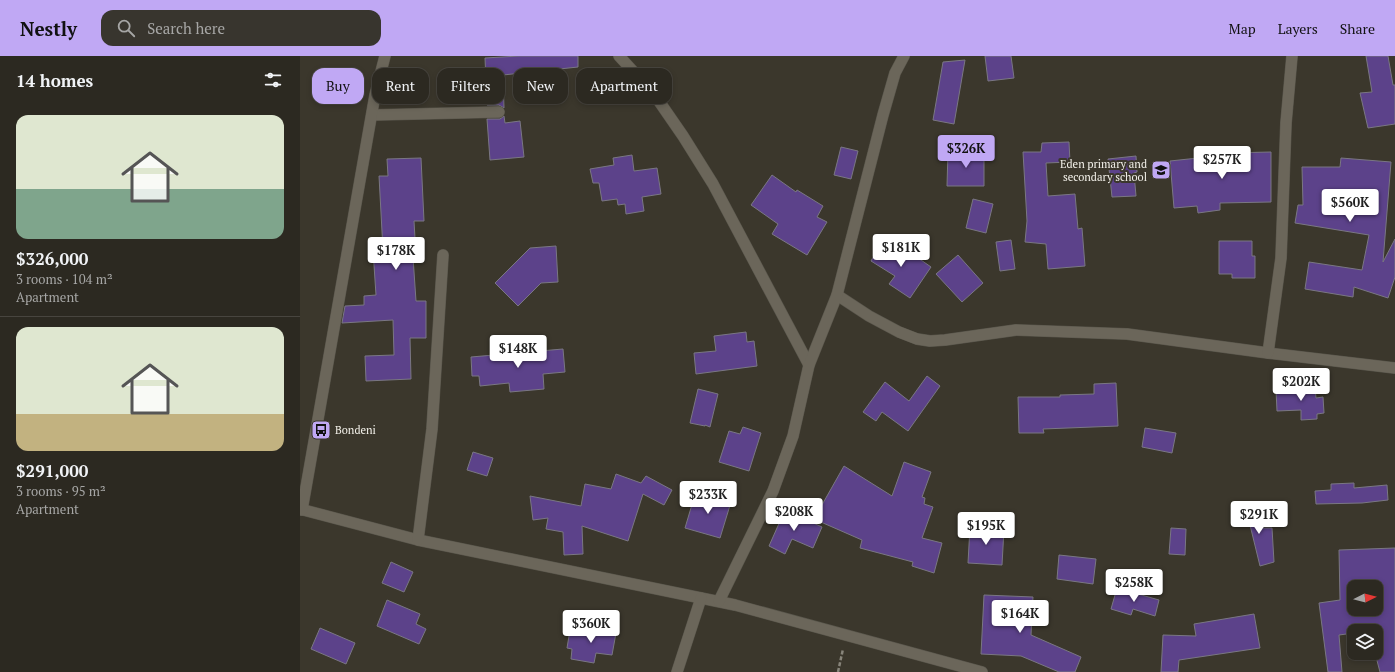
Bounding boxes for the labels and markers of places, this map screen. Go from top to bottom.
pin: $326K [938,135,994,169]
pin: $257K [1194,146,1250,180]
place label: Eden primary and secondary school [1060,157,1147,184]
school or university icon: Eden primary and secondary school [1150,159,1172,181]
pin: $560K [1322,189,1378,223]
pin: $181K [873,234,929,268]
pin: $178K [368,237,424,271]
pin: $148K [490,335,546,369]
pin: $202K [1273,368,1329,402]
bus stop icon: Bondeni [310,419,332,441]
place label: Bondeni [335,423,376,437]
pin: $233K [680,481,736,515]
pin: $208K [766,498,822,532]
pin: $291K [1231,501,1287,535]
pin: $195K [958,512,1014,546]
pin: $258K [1106,569,1162,603]
pin: $164K [992,600,1048,634]
pin: $360K [563,610,619,644]

